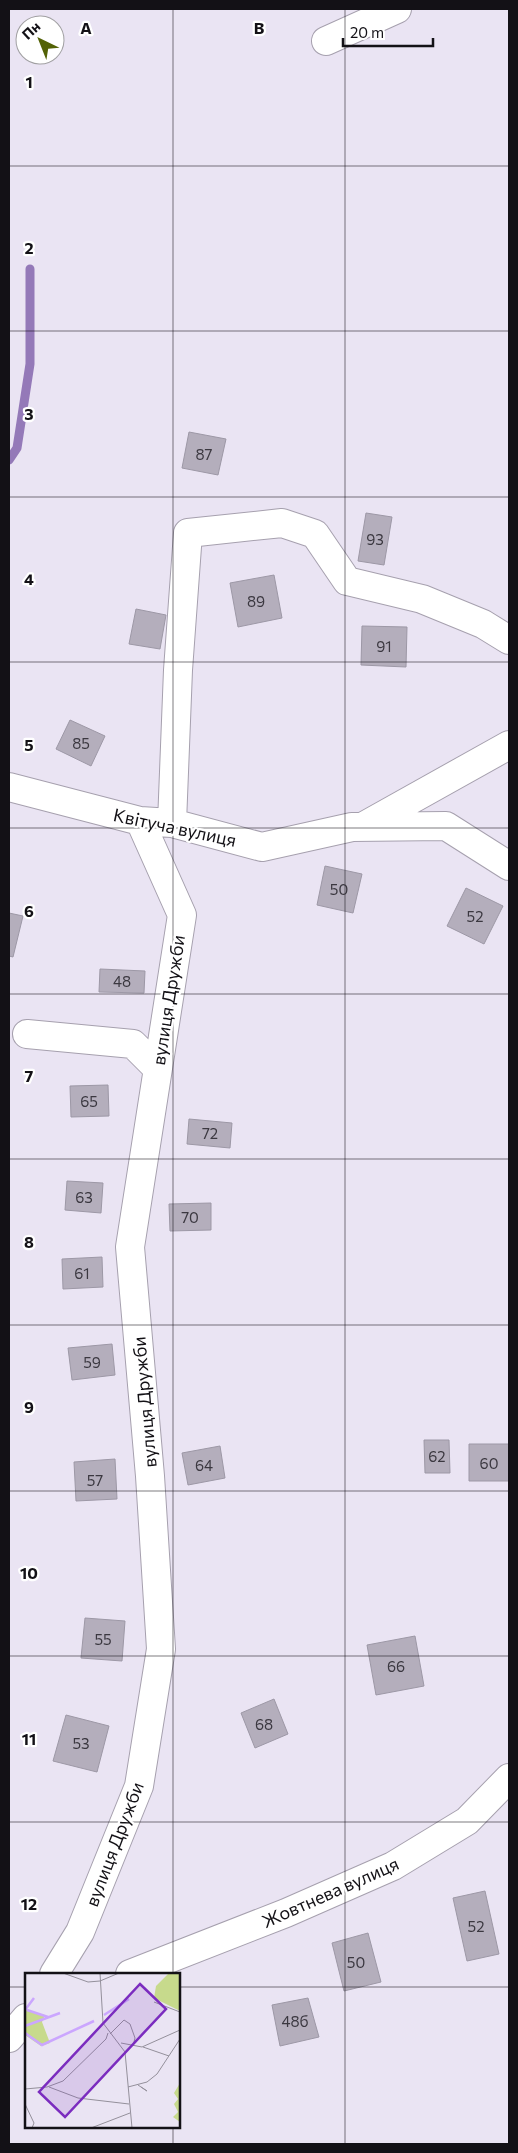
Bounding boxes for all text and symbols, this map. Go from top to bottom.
north arrow [15,15,65,65]
scale bar [343,15,433,47]
text: Пн [18,18,43,43]
text: A [80,18,92,37]
text: B [254,18,265,37]
text: 20 m [350,23,384,41]
text: 1 [25,72,33,91]
text: 2 [24,238,34,257]
text: 3 [24,404,34,423]
house number: 87 [196,445,213,463]
house number: 93 [366,530,384,548]
text: 4 [24,569,34,588]
house number: 89 [247,592,265,610]
house number: 91 [376,637,392,655]
house number: 85 [72,734,90,752]
text: 5 [24,735,34,754]
street label: Квітуча вулиця [111,803,239,851]
house number: 50 [330,880,348,898]
text: 6 [24,901,34,920]
house number: 52 [467,907,483,925]
street label: вулиця Дружби [147,933,189,1067]
house number: 48 [113,972,131,990]
text: 7 [25,1066,34,1085]
house number: 65 [80,1092,98,1110]
house number: 72 [202,1124,218,1142]
house number: 63 [75,1188,93,1206]
house number: 70 [181,1208,199,1226]
text: 8 [24,1232,34,1251]
house number: 61 [74,1264,90,1282]
street label: вулиця Дружби [127,1336,161,1468]
house number: 59 [83,1353,101,1371]
text: 9 [24,1397,34,1416]
house number: 62 [428,1447,446,1465]
house number: 60 [480,1454,498,1472]
house number: 64 [195,1456,213,1474]
house number: 57 [87,1471,103,1489]
text: 10 [20,1563,38,1582]
house number: 55 [94,1630,112,1648]
house number: 66 [387,1657,405,1675]
house number: 68 [255,1715,273,1733]
text: 11 [22,1729,36,1748]
house number: 53 [72,1734,90,1752]
street label: вулиця Дружби [80,1779,148,1909]
street label: Жовтнева вулиця [258,1852,402,1932]
text: 12 [21,1894,37,1913]
house number: 52 [468,1917,484,1935]
house number: 50 [347,1953,365,1971]
inset map [25,1973,180,2128]
house number: 48б [281,2012,309,2030]

